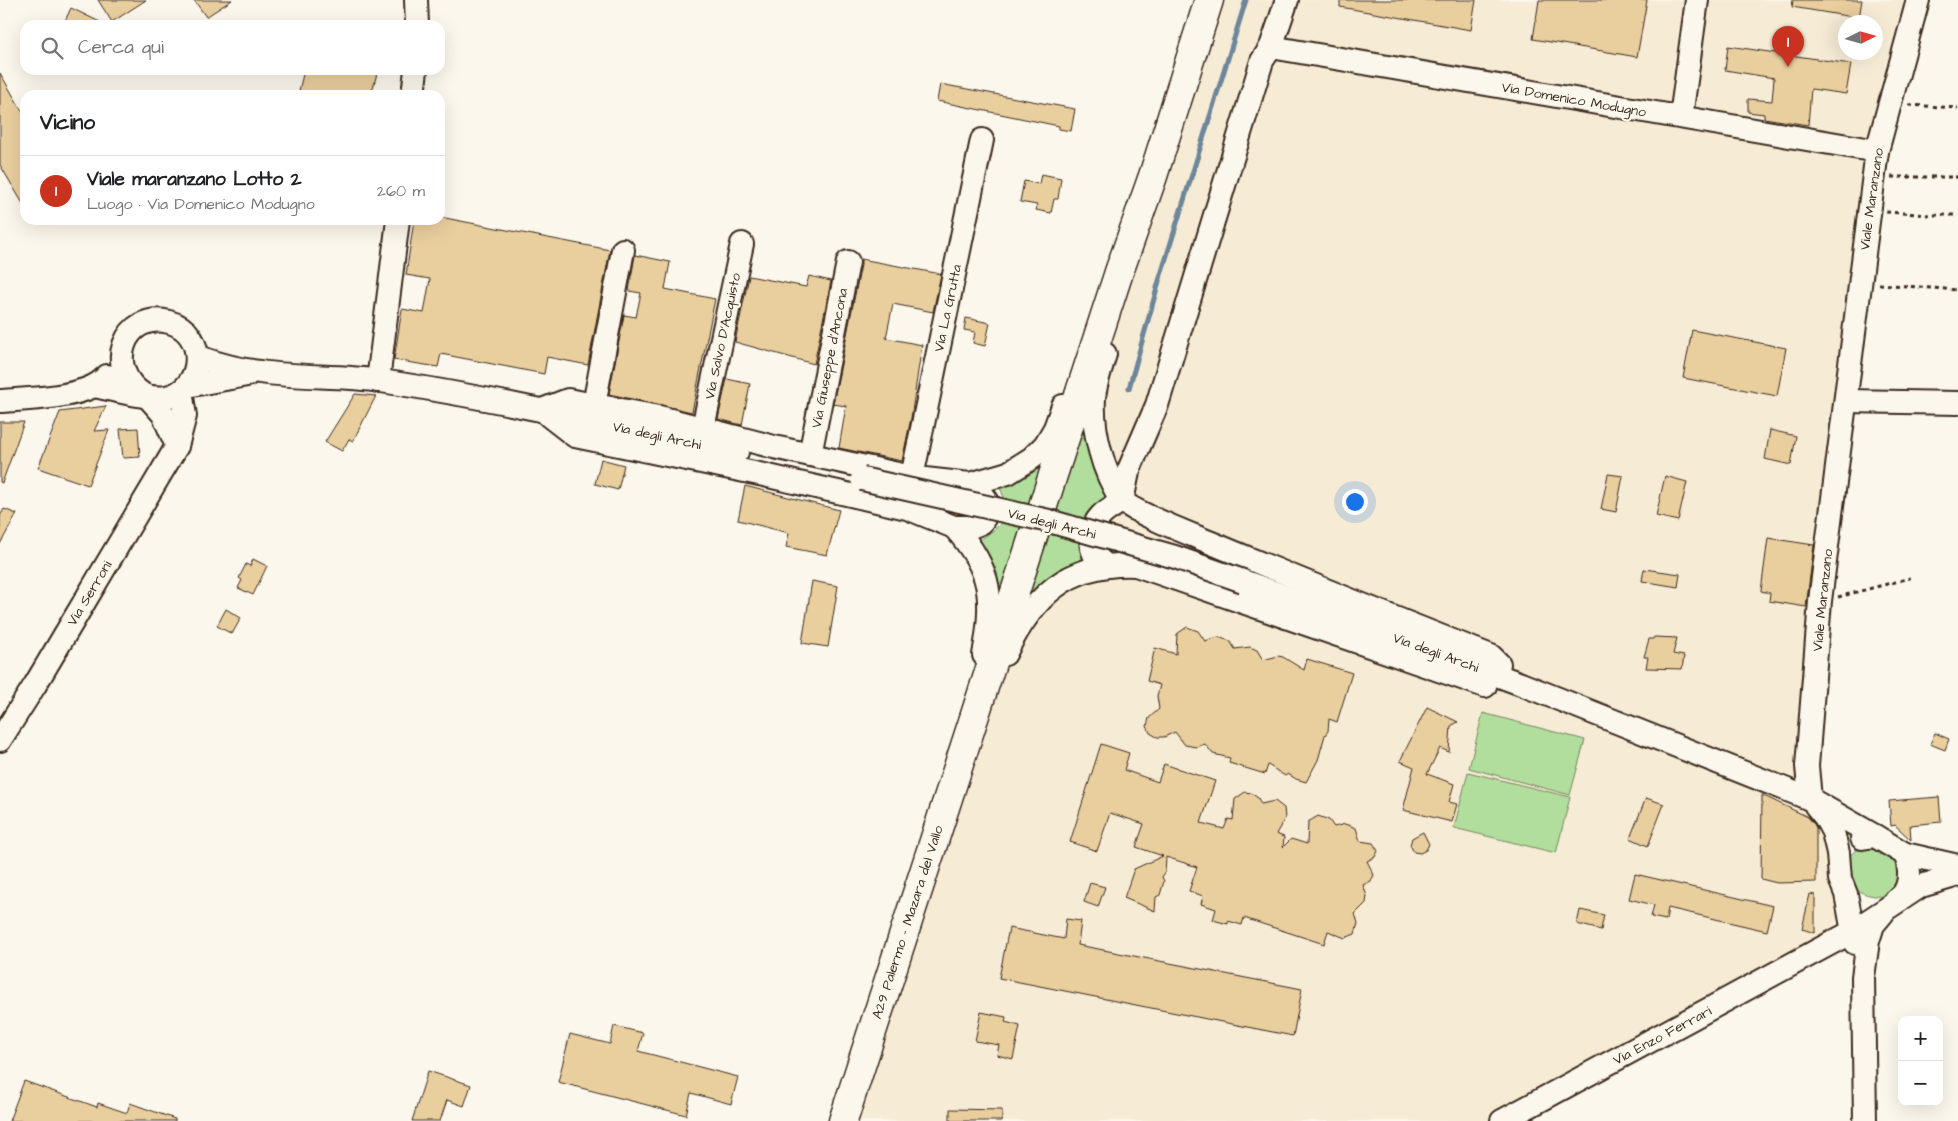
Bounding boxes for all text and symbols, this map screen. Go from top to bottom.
north arrow [1838,15,1883,60]
search box [20,20,445,75]
pin: 1 [1772,26,1804,67]
icon: search [38,34,66,62]
text: Cerca qui [78,34,164,61]
street label: Via Domenico Modugno [1500,77,1648,123]
text: Vicino [40,108,95,137]
street label: Viale Maranzano [1855,147,1889,251]
text: Viale maranzano Lotto 2 [87,166,302,193]
text: 1 [55,180,57,202]
text: 260 m [377,180,425,202]
text: Luogo · Via Domenico Modugno [87,193,315,215]
street label: Via La Grutta [929,263,967,354]
street label: Via Salvo D'Acquisto [700,271,746,401]
street label: Via Giuseppe d'Ancona [807,286,853,430]
street label: Via degli Archi [611,417,703,455]
your location [1342,489,1368,515]
street label: Via degli Archi [1006,503,1098,545]
street label: Viale Maranzano [1808,548,1838,652]
street label: Via Serroni [63,557,117,630]
street label: Via degli Archi [1390,628,1481,678]
street label: A29 Palermo - Mazara del Vallo [867,823,949,1022]
street label: Via Enzo Ferrari [1610,1001,1715,1070]
map controls [1898,1016,1943,1106]
button: + [1898,1016,1943,1061]
button: − [1898,1061,1943,1106]

